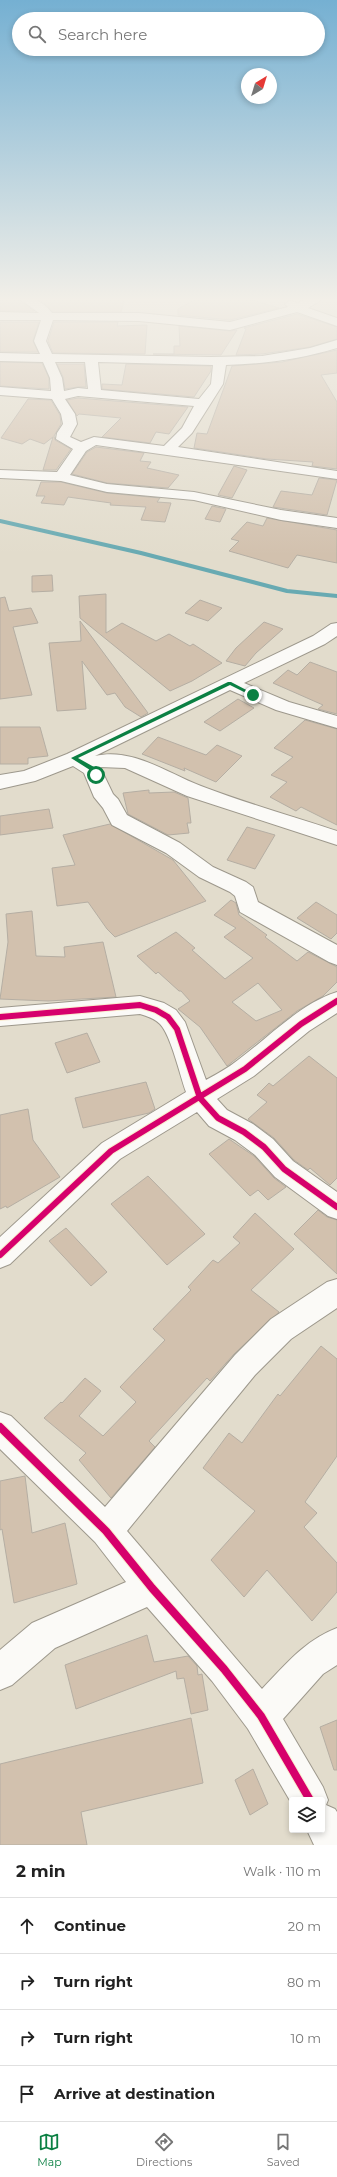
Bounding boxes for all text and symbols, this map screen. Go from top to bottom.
search box [12,12,325,56]
icon: search [26,23,48,45]
text: Search here [58,25,147,44]
north arrow [241,68,277,104]
route end [244,686,262,704]
route start [87,766,105,784]
map controls [289,1797,325,1833]
button: layers [289,1797,325,1833]
text: 2 min [16,1861,66,1881]
text: Walk · 110 m [243,1863,321,1879]
icon: ahead [16,1915,38,1937]
text: Continue [54,1916,126,1935]
text: 20 m [288,1918,321,1934]
icon: right [16,1971,38,1993]
text: Turn right [54,1972,133,1991]
text: 80 m [287,1974,321,1990]
icon: right [16,2027,38,2049]
text: Turn right [54,2028,133,2047]
text: 10 m [291,2030,321,2046]
icon: arrive [16,2083,38,2105]
text: Arrive at destination [54,2084,215,2103]
tab: Map [37,2131,62,2169]
tab: Directions [136,2131,192,2169]
tab: Saved [267,2131,300,2169]

